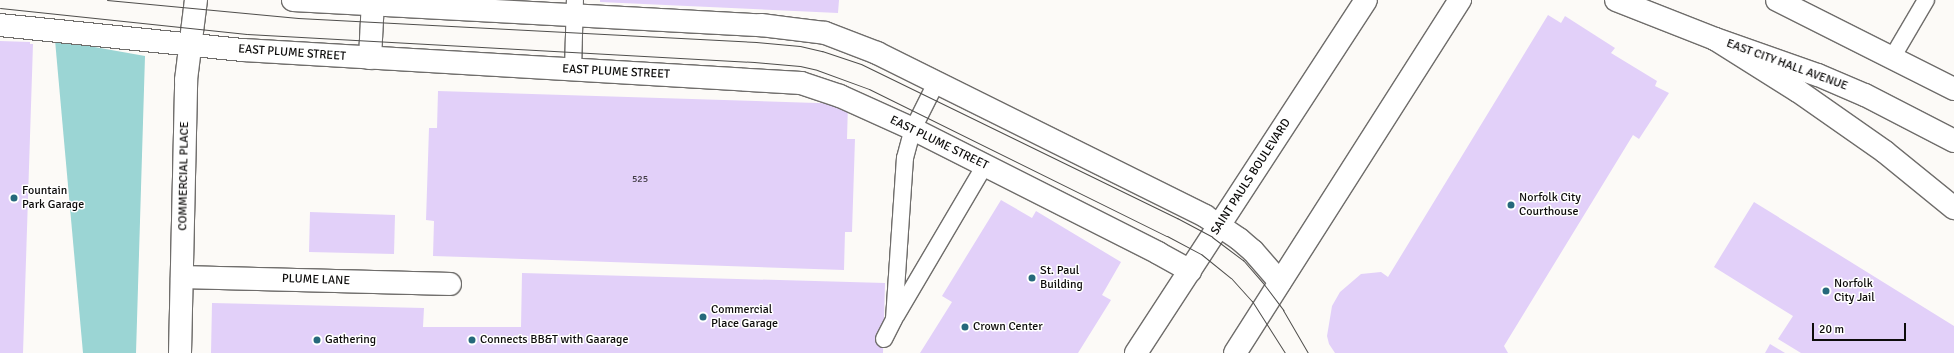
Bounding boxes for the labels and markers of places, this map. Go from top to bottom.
place label: Fountain Park Garage [22,184,84,212]
place label: Norfolk City Courthouse [1519,191,1581,219]
marker: Fountain Park Garage [9,193,19,203]
marker: Norfolk City Courthouse [1506,200,1516,210]
place label: St. Paul Building [1040,264,1083,292]
marker: St. Paul Building [1027,273,1037,283]
place label: Norfolk City Jail [1834,277,1875,305]
marker: Norfolk City Jail [1821,286,1831,296]
place label: Commercial Place Garage [711,303,778,331]
marker: Commercial Place Garage [698,312,708,322]
place label: Crown Center [973,320,1043,334]
marker: Crown Center [960,322,970,332]
place label: Gathering [325,333,376,347]
place label: Connects BB&T with Gaarage [480,333,628,347]
marker: Gathering [312,335,322,345]
marker: Connects BB&T with Gaarage [467,335,477,345]

